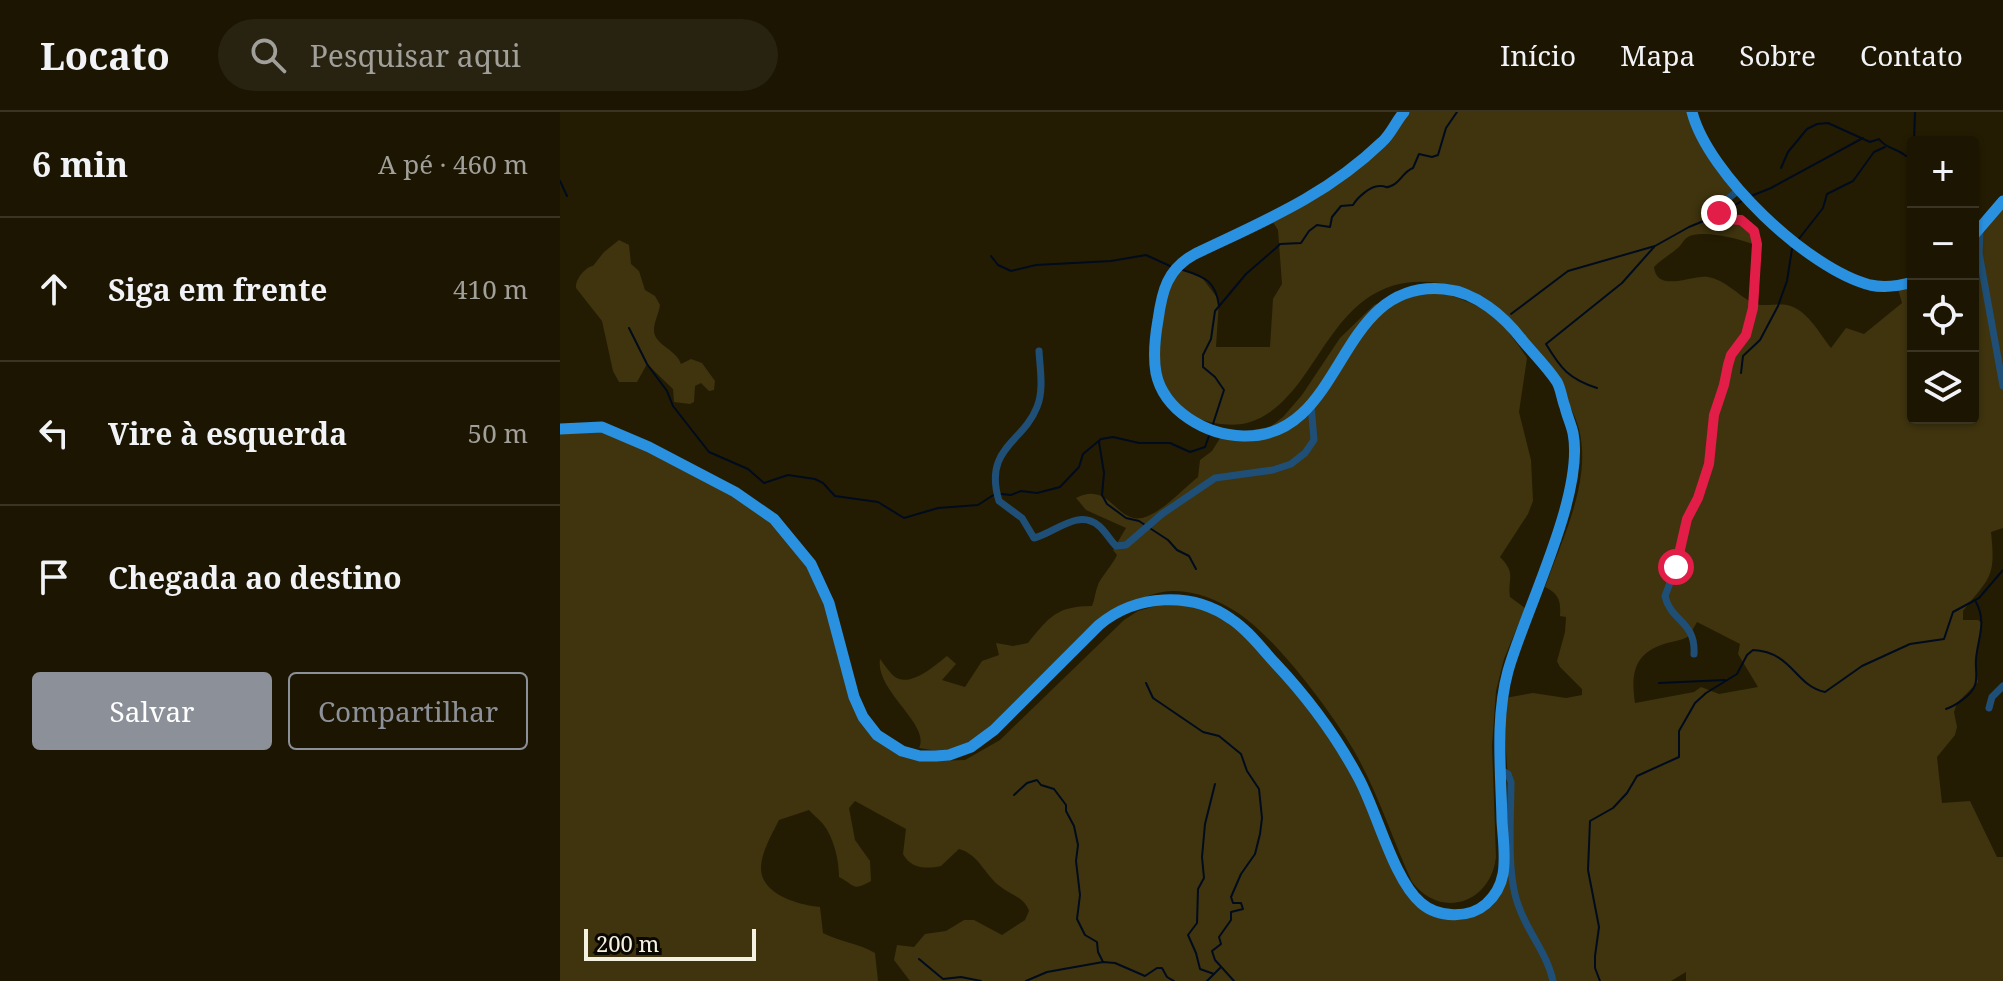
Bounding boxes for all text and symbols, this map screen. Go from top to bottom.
search box [218,19,778,91]
text: Locato [40,29,170,81]
icon: search [246,33,290,77]
text: Pesquisar aqui [310,35,521,76]
text: Início [1500,36,1576,74]
text: Mapa [1620,36,1695,74]
text: Sobre [1739,36,1816,74]
text: Contato [1860,36,1963,74]
map controls [1907,136,1979,424]
button: + [1907,136,1979,208]
text: 6 min [32,141,128,187]
text: A pé · 460 m [378,146,528,182]
route end [1701,195,1737,231]
button: − [1907,208,1979,280]
icon: ahead [32,267,76,311]
text: Siga em frente [108,269,327,310]
text: 410 m [453,271,528,307]
button: locate [1907,280,1979,352]
button: layers [1907,352,1979,424]
icon: left [32,411,76,455]
text: Vire à esquerda [108,413,347,454]
text: 50 m [468,415,528,451]
route start [1658,549,1694,585]
icon: arrive [32,555,76,599]
text: Chegada ao destino [108,557,402,598]
button: Salvar [32,672,272,750]
button: Compartilhar [288,672,528,750]
scale bar [584,925,756,961]
text: 200 m [596,928,659,958]

